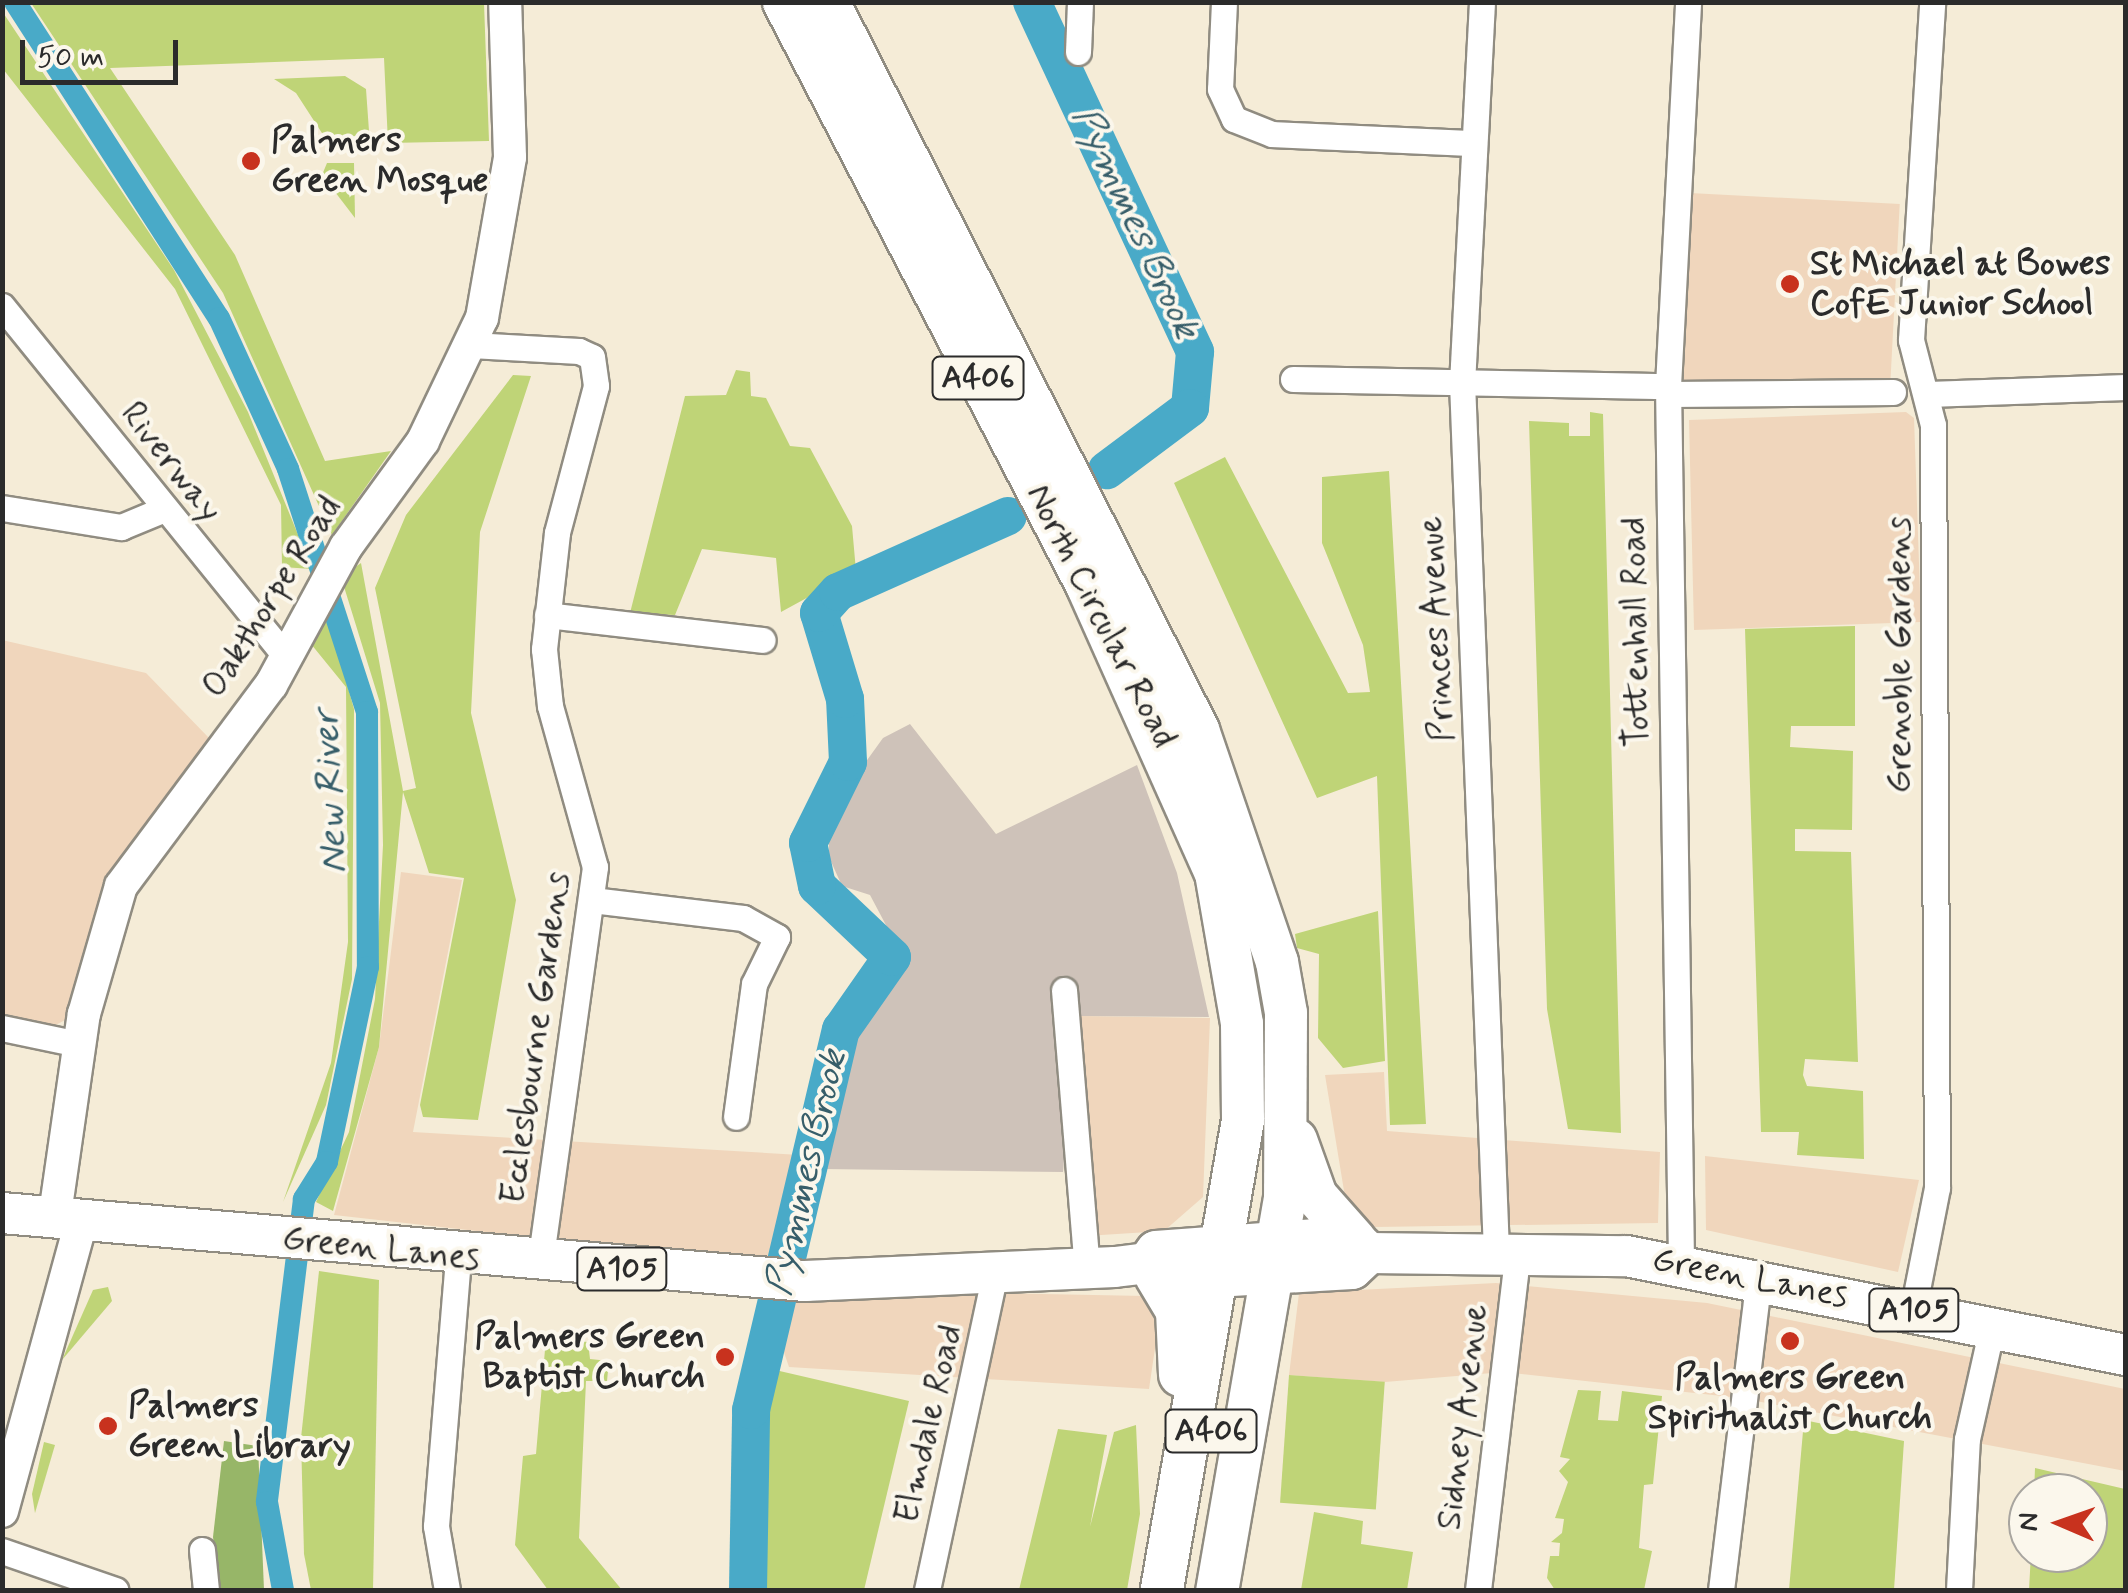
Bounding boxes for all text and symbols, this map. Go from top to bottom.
scale bar [25,20,182,82]
text: 50 m [37,38,104,77]
water label: Pymmes Brook [1062,100,1208,346]
place label: Palmers Green Mosque [271,120,486,202]
marker: Palmers Green Mosque [240,150,262,172]
place label: St Michael at Bowes CofE Junior School [1810,243,2113,325]
marker: St Michael at Bowes CofE Junior School [1779,273,1801,295]
road number: A406 [930,351,1026,405]
street label: Riverway [111,394,231,530]
street label: North Circular Road [1017,478,1185,754]
street label: Oakthorpe Road [194,489,350,705]
street label: Princes Avenue [1410,511,1464,747]
street label: Tottenhall Road [1613,516,1659,748]
street label: Grenoble Gardens [1879,523,1921,787]
water label: New River [304,710,358,874]
street label: Ecclesbourne Gardens [493,875,579,1201]
water label: Pymmes Brook [757,1046,857,1300]
street label: Green Lanes [282,1218,480,1280]
street label: Green Lanes [1651,1239,1849,1317]
road number: A105 [574,1242,670,1296]
road number: A105 [1866,1283,1962,1337]
street label: Sidney Avenue [1429,1303,1497,1531]
place label: Palmers Green Baptist Church [469,1316,705,1398]
street label: Elmdale Road [886,1321,972,1527]
marker: Palmers Green Spiritualist Church [1779,1330,1801,1352]
marker: Palmers Green Baptist Church [714,1346,736,1368]
place label: Palmers Green Spiritualist Church [1648,1357,1932,1439]
place label: Palmers Green Library [128,1385,348,1467]
road number: A406 [1164,1404,1258,1458]
marker: Palmers Green Library [97,1415,119,1437]
north arrow [2008,1473,2108,1573]
text: N [2011,1512,2048,1532]

